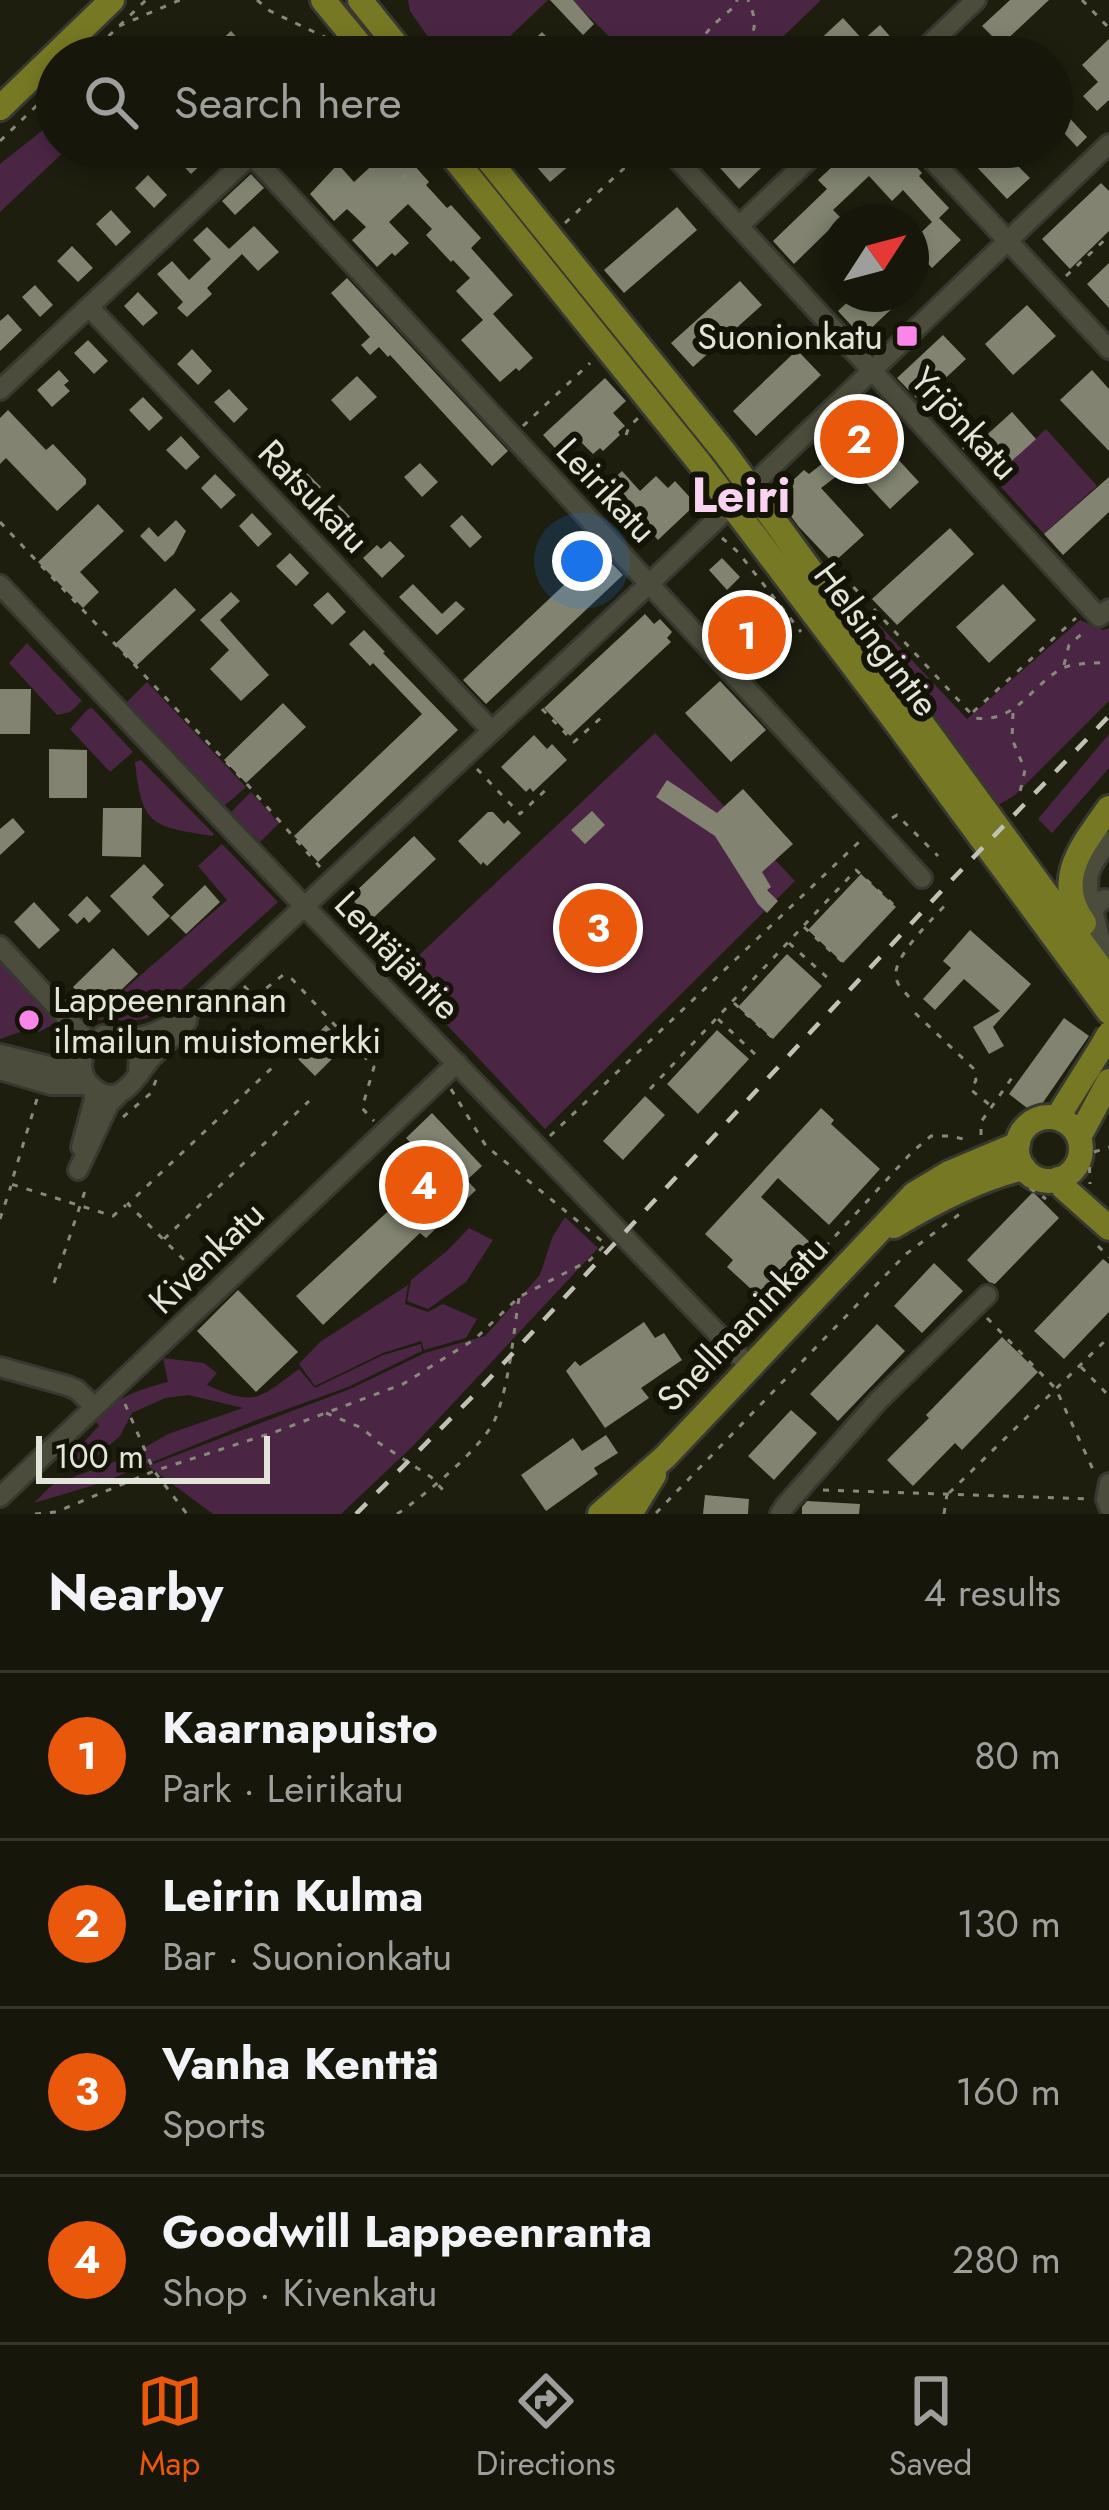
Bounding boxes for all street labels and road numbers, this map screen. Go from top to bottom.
street label: Yrjönkatu [899,355,1031,491]
street label: Leirikatu [545,426,669,554]
street label: Ratsukatu [247,428,381,564]
street label: Helsingintie [802,551,952,727]
street label: Lentäjäntie [323,879,473,1031]
street label: Kivenkatu [136,1189,276,1325]
street label: Snellmaninkatu [644,1223,840,1423]

